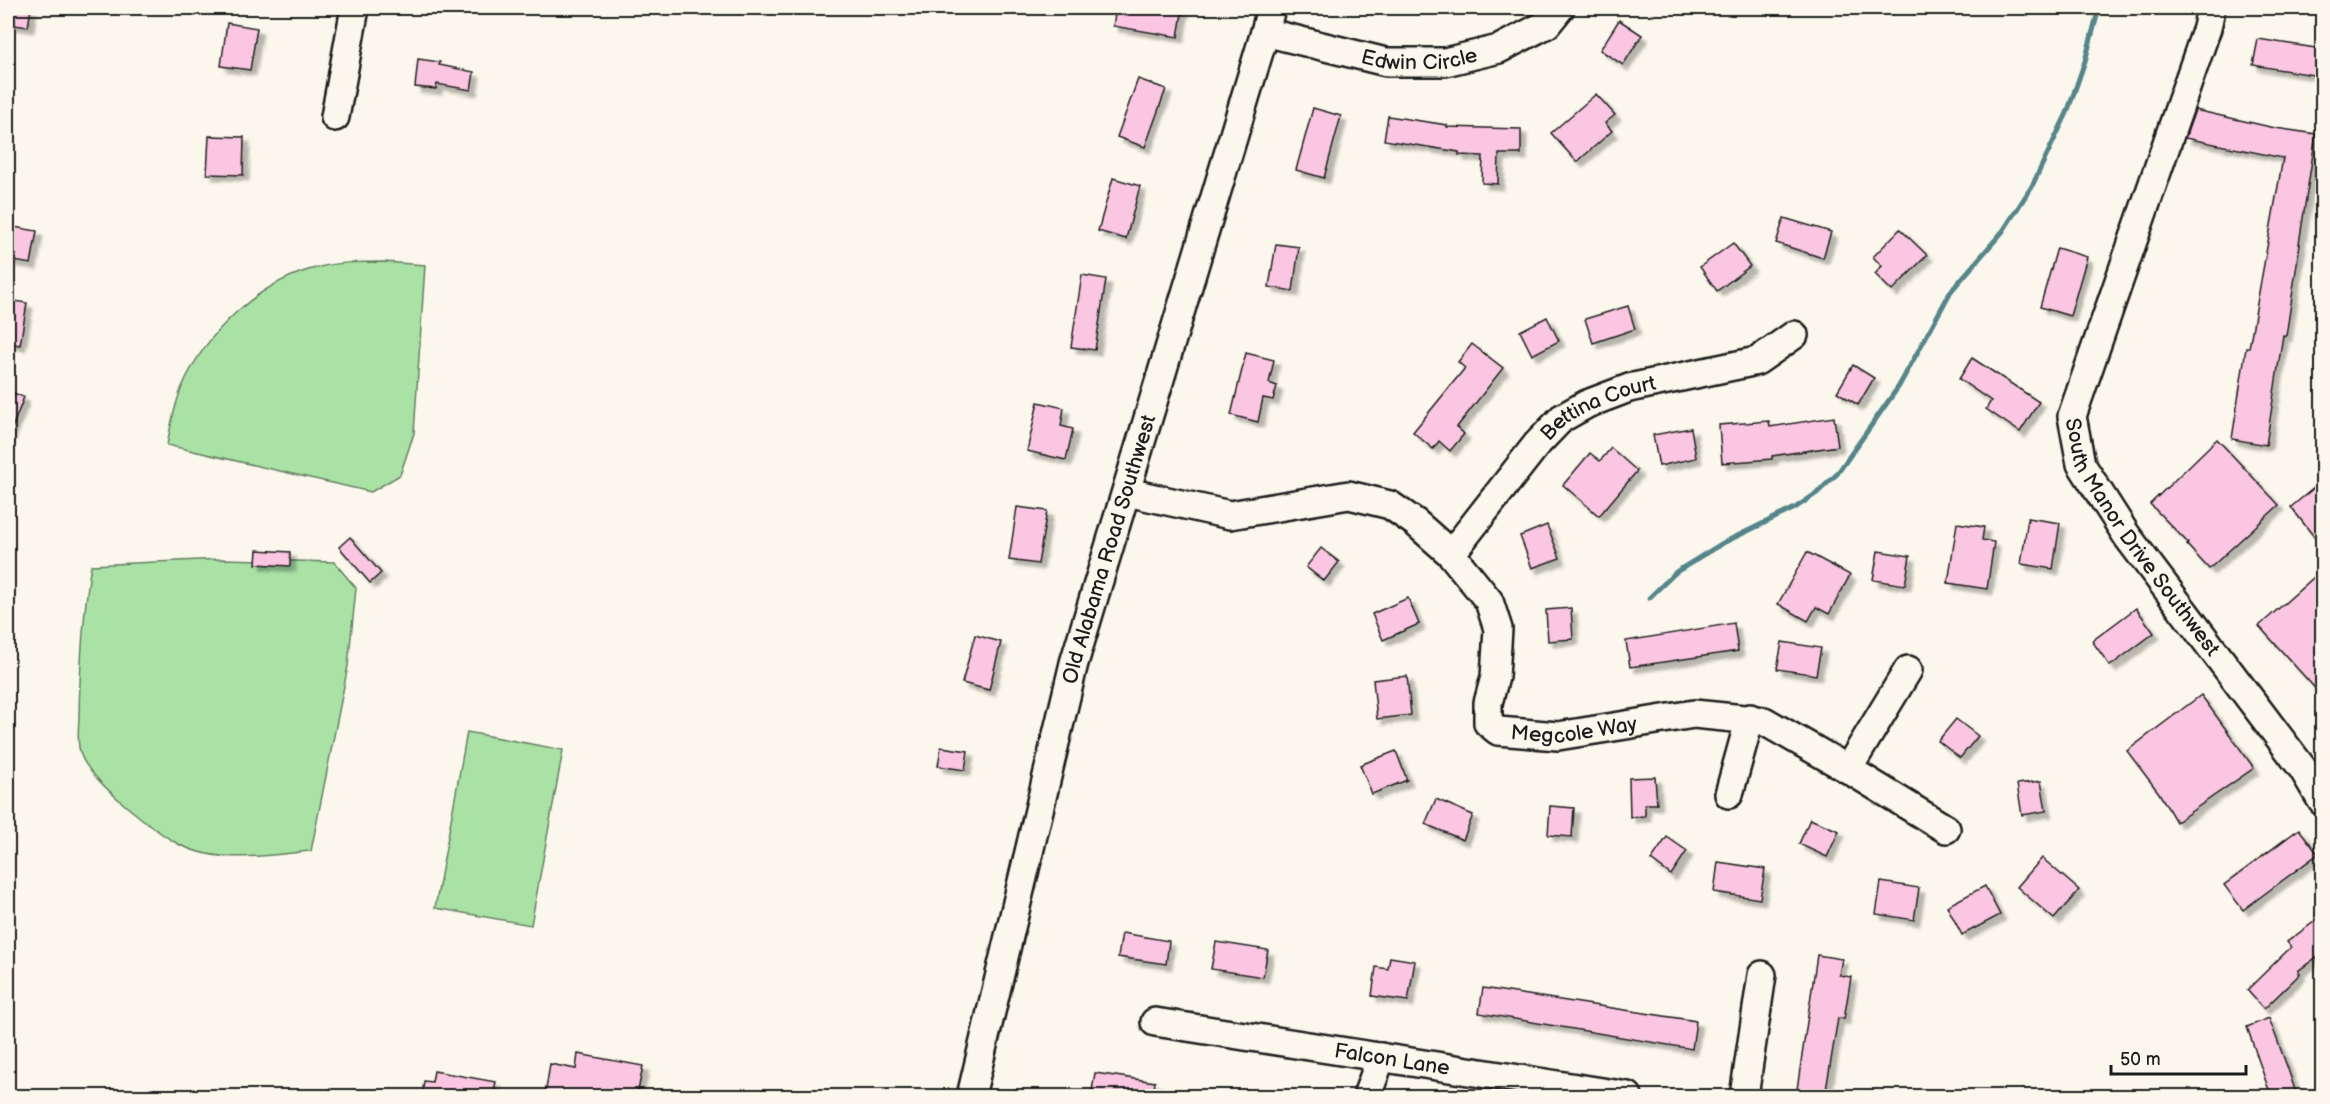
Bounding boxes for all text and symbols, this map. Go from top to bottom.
street label: Edwin Circle [1359,43,1480,75]
street label: Bettina Court [1535,371,1659,446]
street label: Old Alabama Road Southwest [1057,411,1162,686]
street label: South Manor Drive Southwest [2060,416,2225,662]
street label: Megcole Way [1510,711,1639,750]
street label: Falcon Lane [1332,1038,1452,1081]
scale bar [2111,1038,2246,1076]
text: 50 m [2120,1049,2161,1070]

